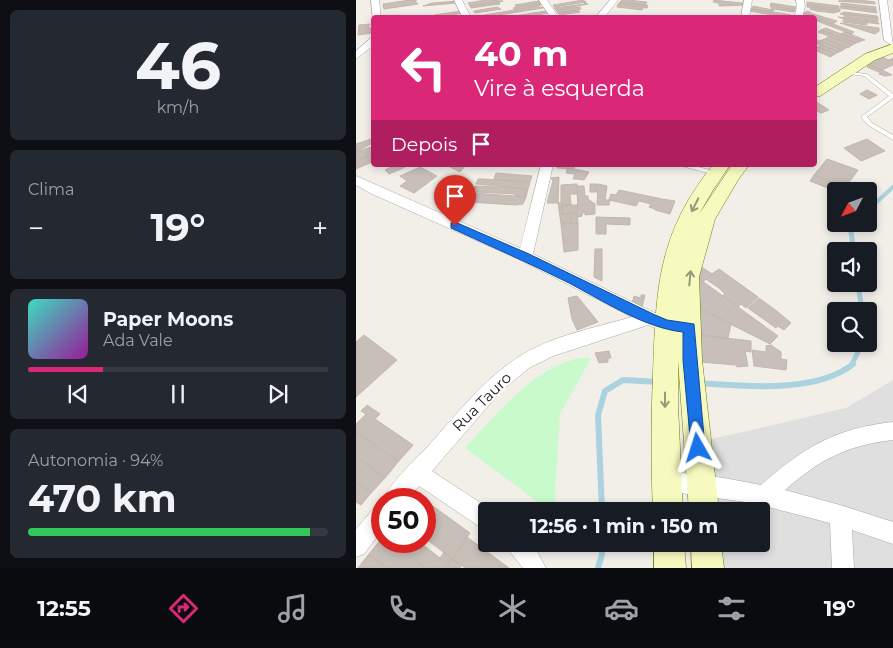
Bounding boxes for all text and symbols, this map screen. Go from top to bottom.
text: 46 [135,26,221,105]
text: 40 m [474,32,569,75]
icon: left [391,35,456,100]
text: Vire à esquerda [474,75,645,102]
text: km/h [157,98,199,117]
icon: arrive [467,130,495,158]
text: Depois [391,133,457,156]
pin [434,175,476,226]
text: Clima [28,180,74,199]
icon: arrive [441,182,469,210]
north arrow [827,182,877,232]
map controls [827,182,877,352]
one-way arrow [690,197,699,212]
text: 19° [151,204,206,251]
text: − [28,211,44,245]
text: + [312,211,328,245]
button: sound [827,242,877,292]
one-way arrow [685,271,695,287]
button: search [827,302,877,352]
text: Paper Moons [103,308,233,331]
text: Ada Vale [103,331,173,350]
street label: Rua Tauro [448,368,515,435]
icon: previous [64,380,92,408]
icon: pause [164,380,192,408]
icon: next [264,380,292,408]
one-way arrow [660,392,670,408]
position arrow [671,421,723,473]
text: Autonomia · 94% [28,451,163,470]
text: 470 km [28,475,177,522]
speed limit sign: 50 [371,488,436,553]
text: 12:56 · 1 min · 150 m [530,515,718,538]
icon: directions [166,591,201,626]
icon: music [275,591,310,626]
icon: phone [385,591,420,626]
icon: climate [495,591,530,626]
icon: car [604,591,639,626]
icon: filters [714,591,749,626]
text: 12:55 [37,595,91,622]
text: 19° [824,595,856,622]

